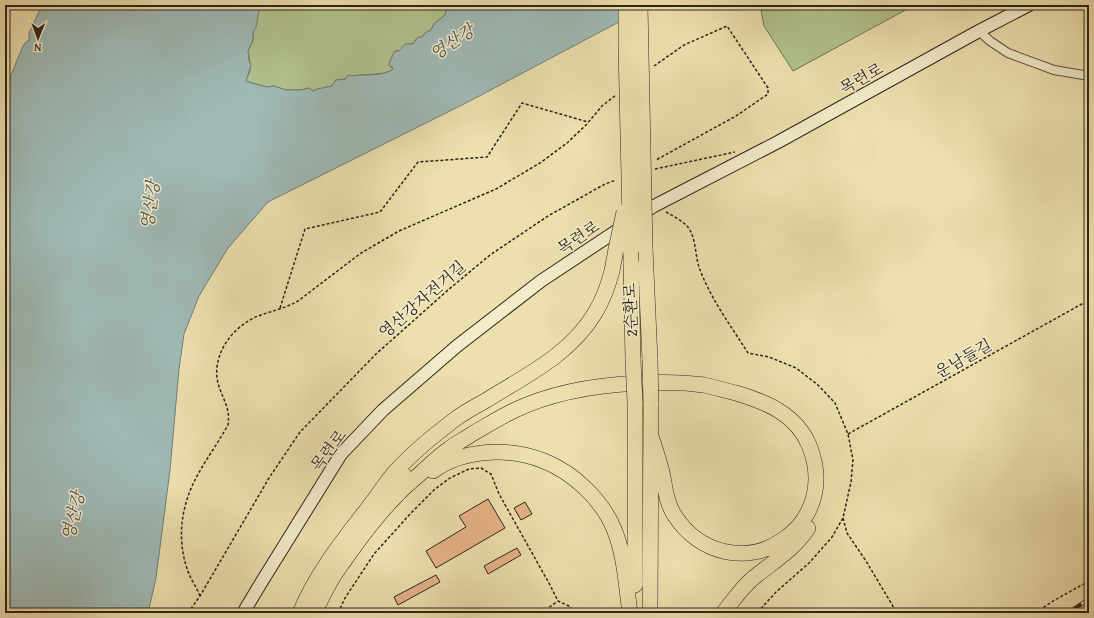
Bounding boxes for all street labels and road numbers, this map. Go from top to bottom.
street label: 목련로 [835,56,888,100]
street label: 목련로 [552,214,604,260]
street label: 영산강자전거길 [373,254,471,344]
street label: 2순환로 [617,282,643,337]
street label: 운남들길 [930,333,996,383]
street label: 목련로 [304,424,352,476]

